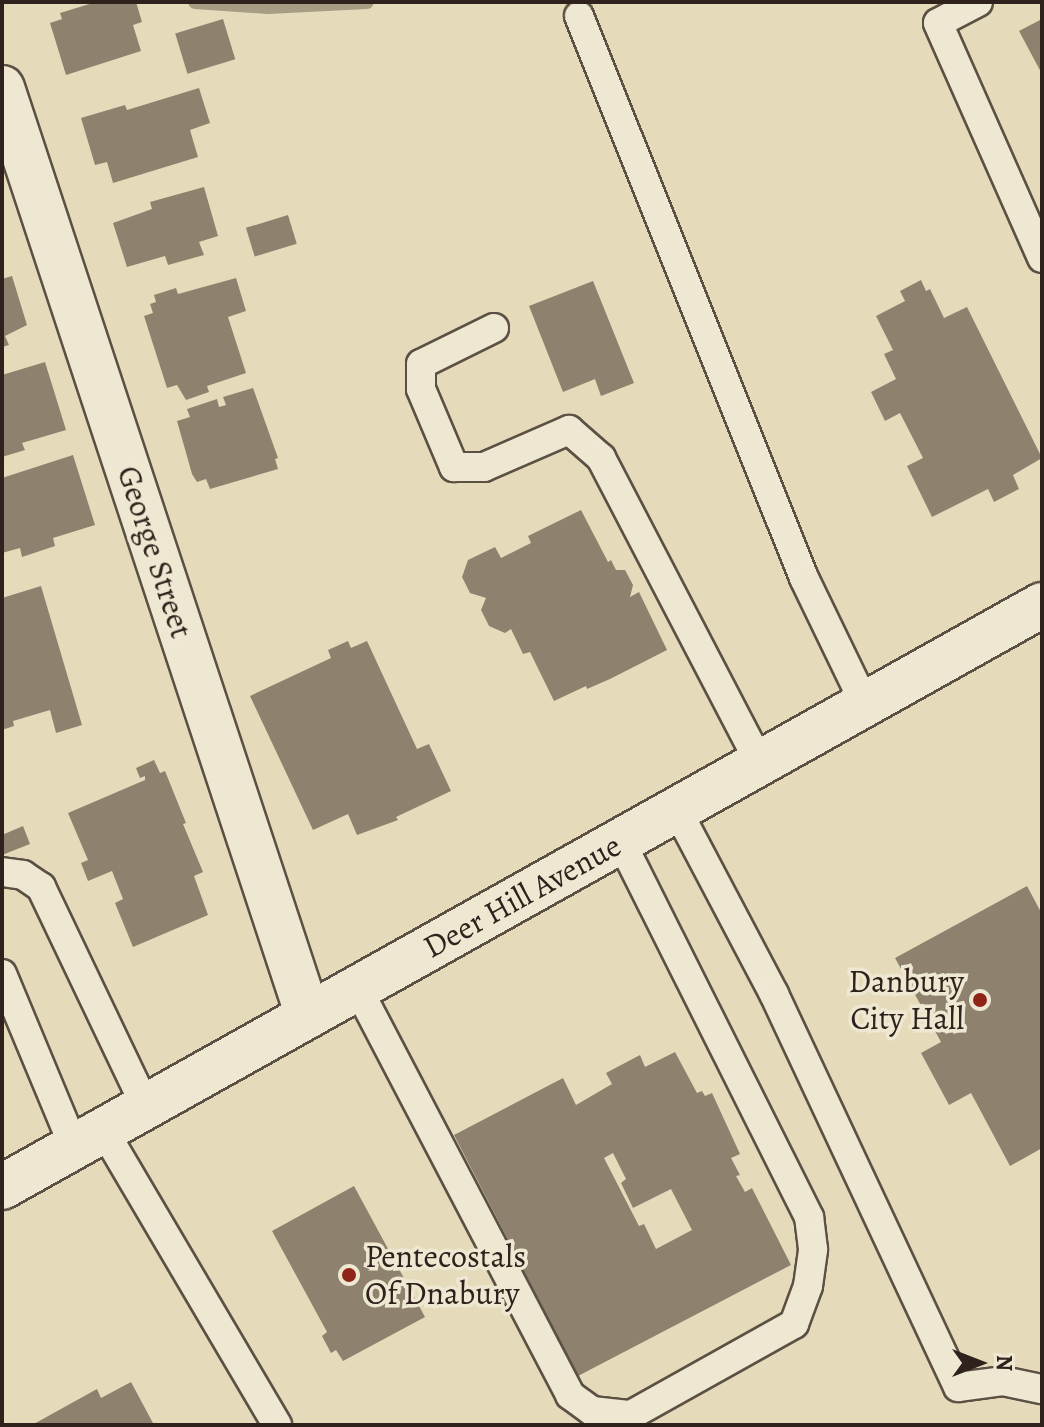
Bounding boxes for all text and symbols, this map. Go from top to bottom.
street label: George Street [109,461,201,643]
street label: Deer Hill Avenue [417,826,627,966]
place label: Danbury City Hall [848,963,964,1038]
marker: Danbury City Hall [971,991,989,1009]
place label: Pentecostals Of Dnabury [365,1238,526,1313]
marker: Pentecostals Of Dnabury [340,1266,358,1284]
north arrow [940,1323,1020,1403]
text: N [989,1355,1019,1371]

